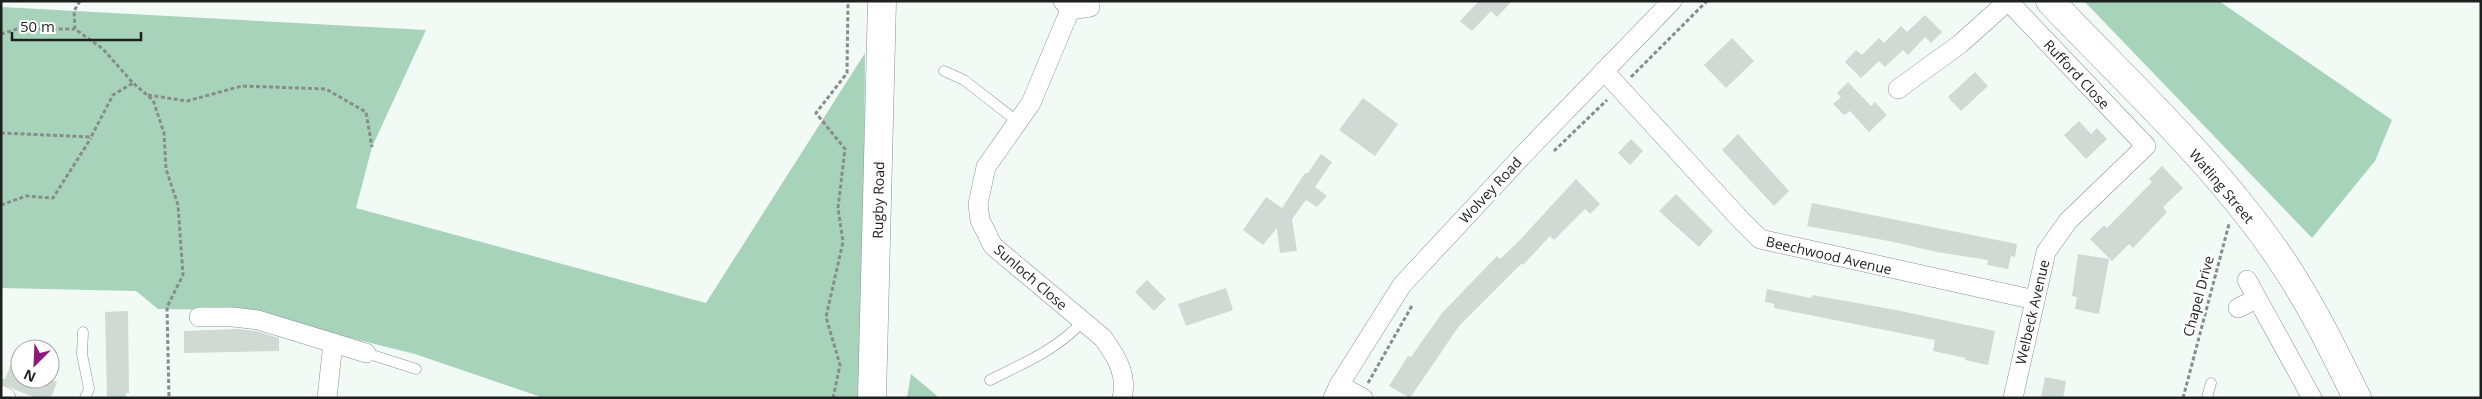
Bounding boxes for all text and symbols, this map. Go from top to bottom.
scale bar [12,10,141,42]
text: 50 m [20,16,55,36]
street label: Rufford Close [2040,35,2114,113]
street label: Watling Street [2185,145,2259,227]
street label: Wolvey Road [1454,153,1526,227]
street label: Rugby Road [868,161,888,239]
street label: Beechwood Avenue [1764,231,1894,279]
street label: Sunloch Close [990,240,1072,314]
street label: Chapel Drive [2178,253,2218,339]
street label: Welbeck Avenue [2011,258,2053,366]
north arrow [10,339,60,389]
text: N [20,365,39,387]

